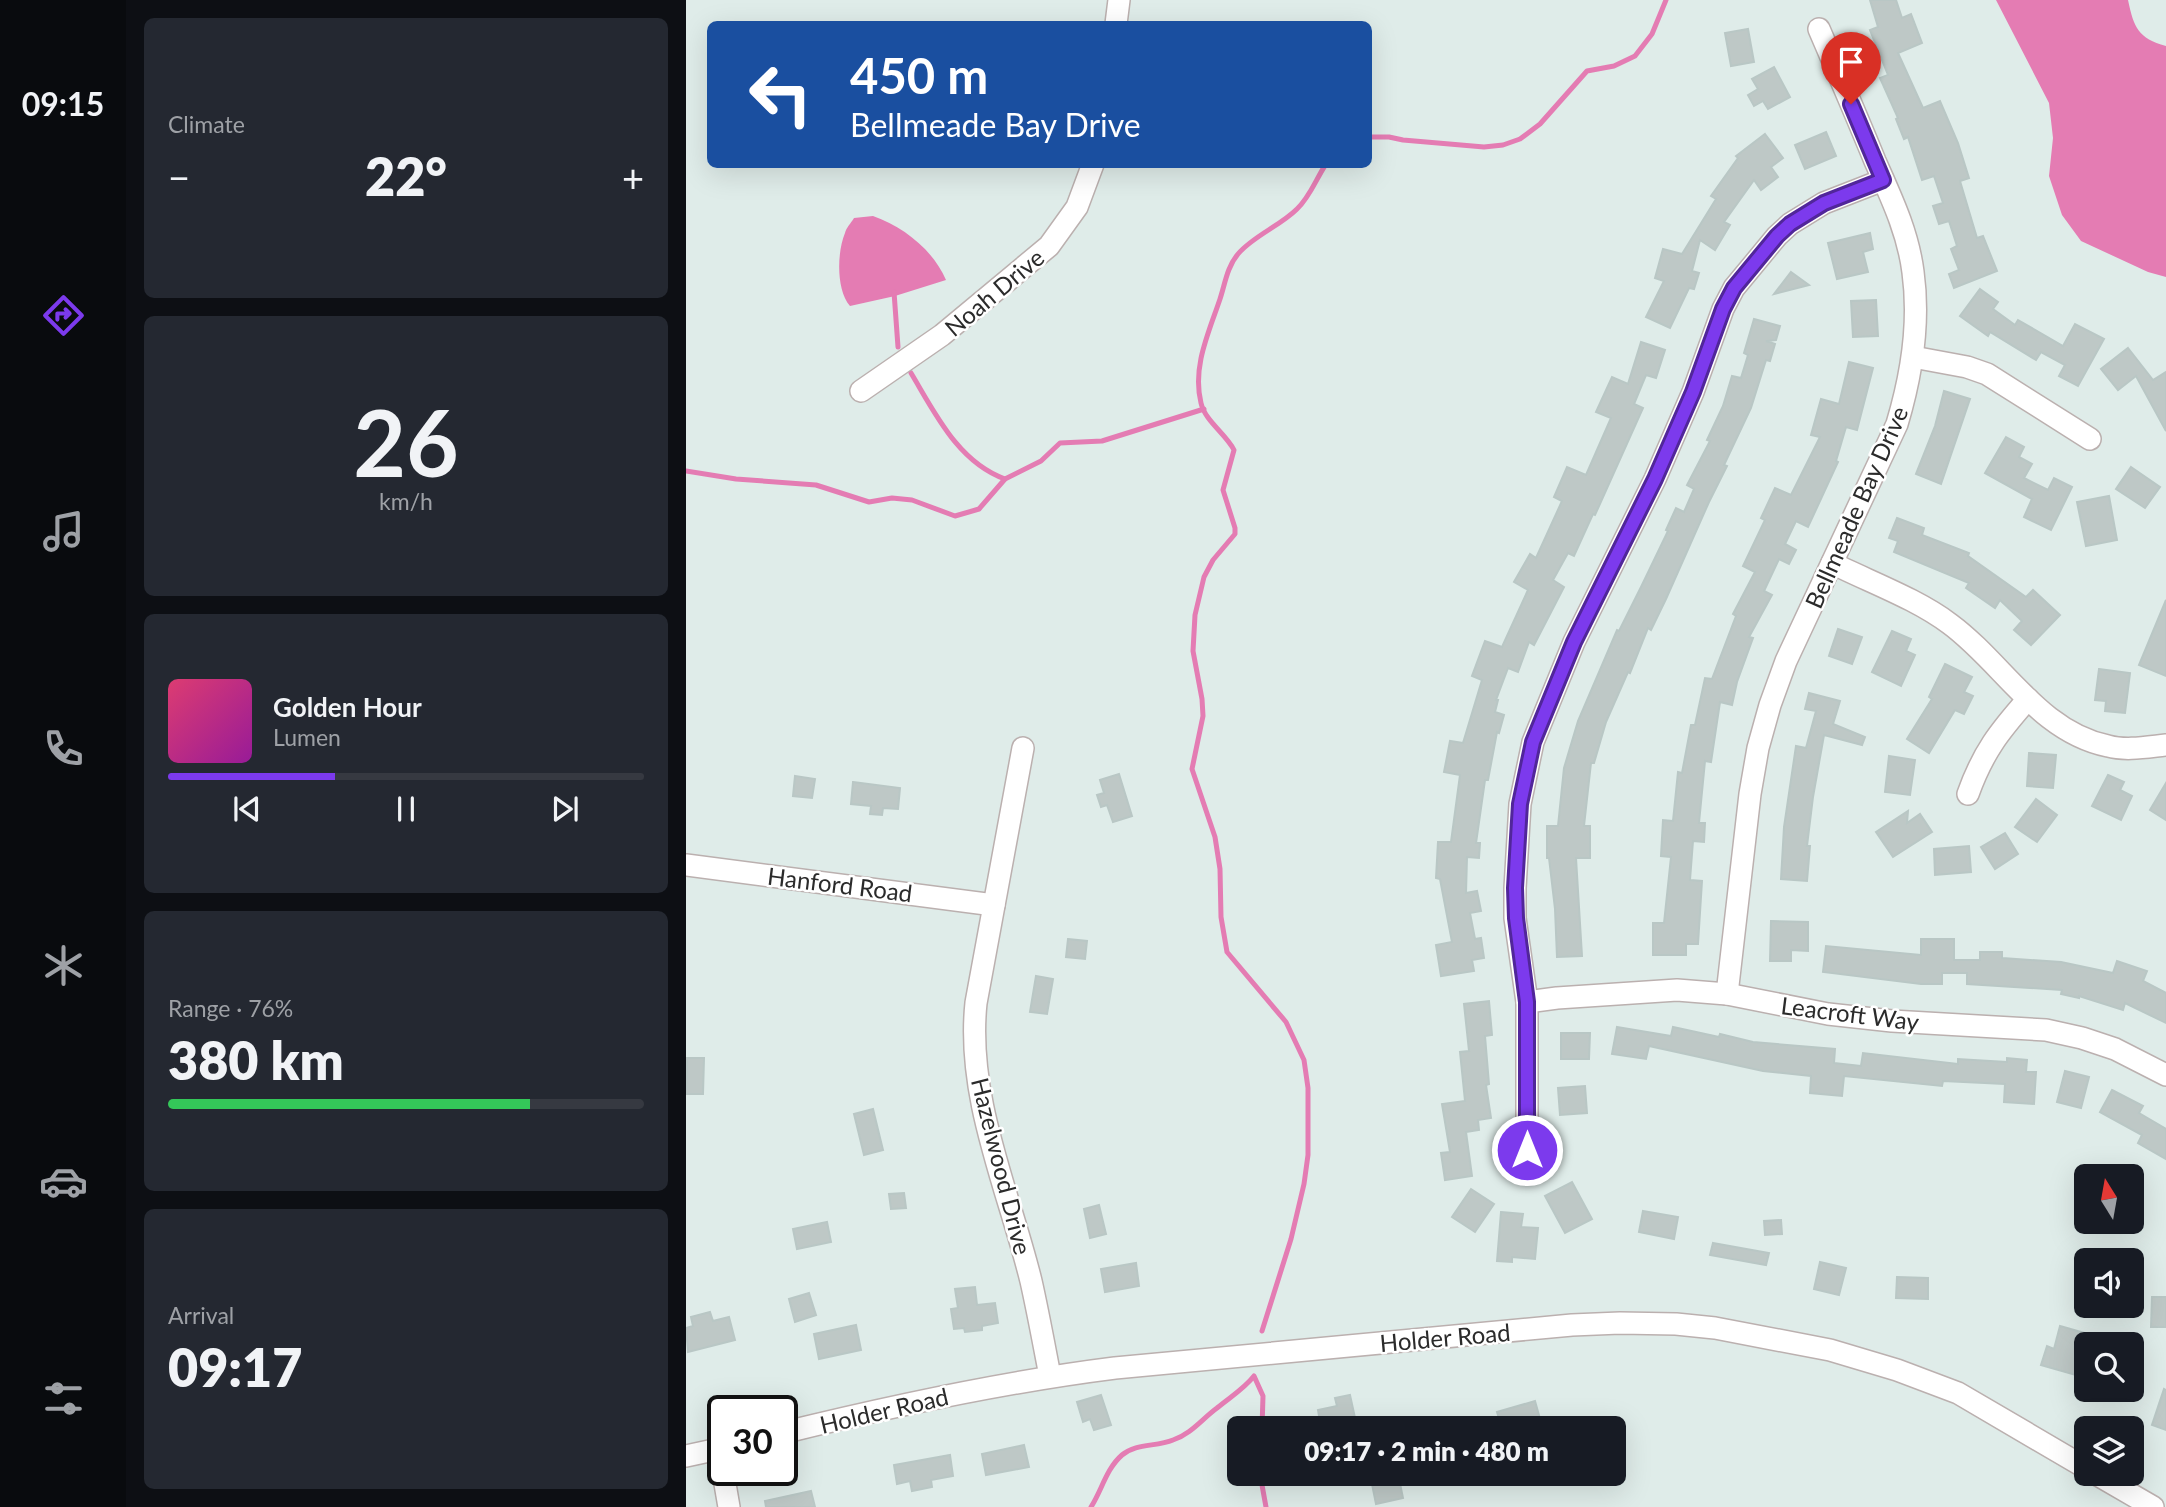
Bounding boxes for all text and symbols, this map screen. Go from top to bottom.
pin [1821,32,1881,104]
icon: arrive [1832,43,1870,81]
text: 450 m [850,46,988,104]
icon: left [735,49,826,140]
text: 09:15 [22,84,104,123]
text: Bellmeade Bay Drive [850,105,1141,144]
text: Climate [168,110,245,138]
text: 22° [365,145,447,207]
text: − [168,154,190,200]
text: + [622,154,644,200]
street label: Noah Drive [939,242,1049,342]
icon: directions [39,291,88,340]
text: 26 [353,387,459,496]
street label: Bellmeade Bay Drive [1798,402,1914,612]
text: km/h [379,487,433,515]
icon: music [39,507,88,556]
text: Golden Hour [273,691,422,723]
text: Lumen [273,723,341,751]
icon: phone [39,724,88,773]
icon: previous [228,790,266,828]
icon: pause [387,790,425,828]
icon: next [546,790,584,828]
street label: Hanford Road [766,861,914,907]
icon: climate [39,941,88,990]
street label: Leacroft Way [1779,990,1921,1036]
text: Range · 76% [168,994,293,1022]
text: 380 km [168,1029,344,1091]
street label: Hazelwood Drive [966,1074,1038,1258]
position arrow [1490,1113,1564,1187]
icon: car [39,1157,88,1206]
north arrow [2074,1164,2144,1234]
map controls [2074,1164,2144,1486]
button: sound [2074,1248,2144,1318]
text: Arrival [168,1301,234,1329]
street label: Holder Road [1379,1317,1511,1357]
button: search [2074,1332,2144,1402]
text: 09:17 [168,1336,302,1398]
icon: filters [39,1374,88,1423]
street label: Holder Road [817,1381,951,1439]
speed limit sign: 30 [707,1395,798,1486]
button: layers [2074,1416,2144,1486]
text: 09:17 · 2 min · 480 m [1304,1435,1549,1467]

